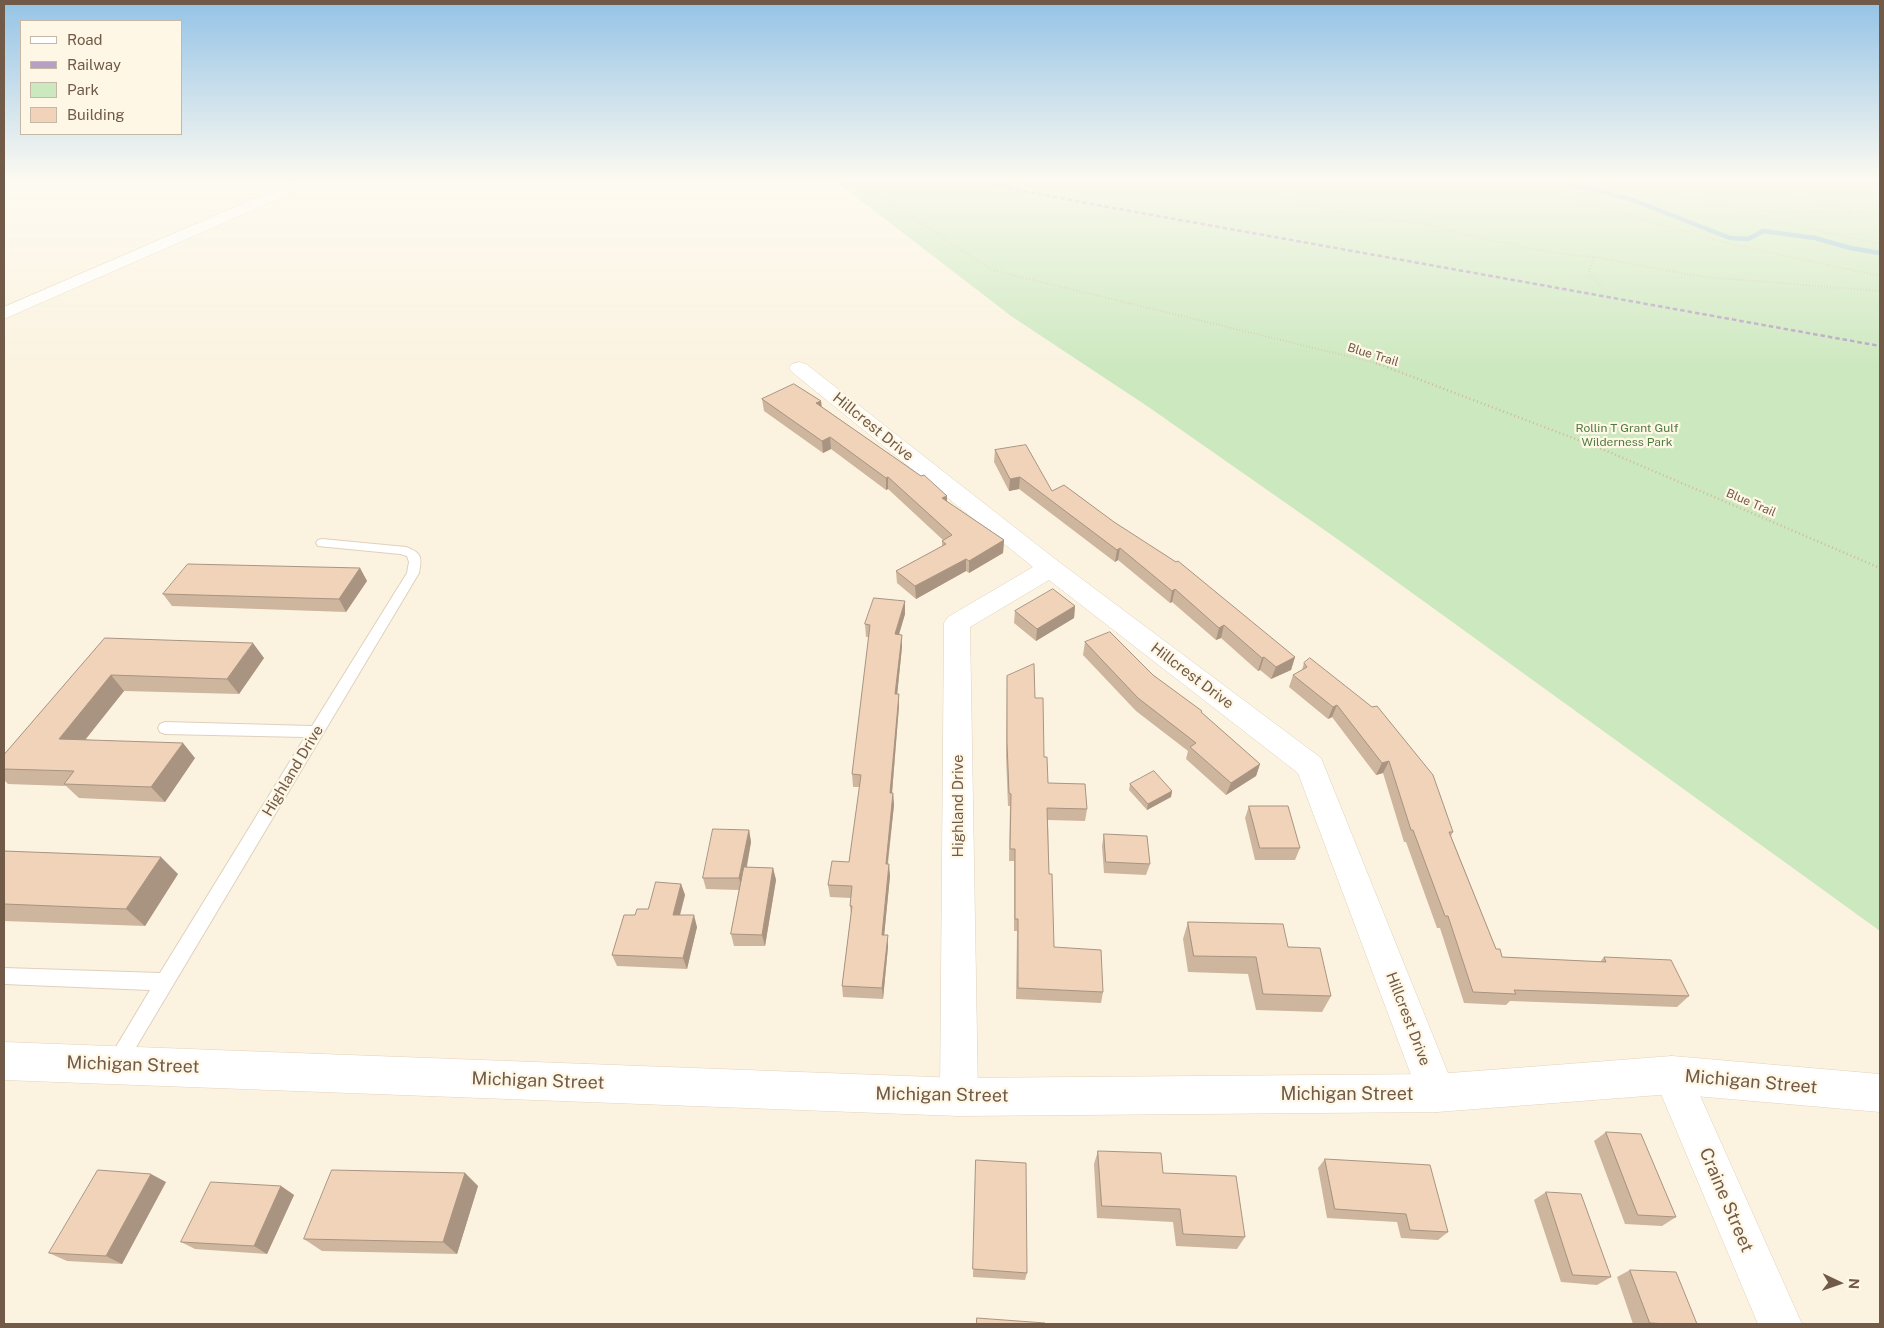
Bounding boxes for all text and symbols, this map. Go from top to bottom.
legend [20,20,182,135]
text: Road [67,31,103,48]
text: Railway [67,56,121,73]
text: Park [67,81,99,98]
text: Building [67,106,125,123]
street label: Blue Trail [1346,340,1400,370]
street label: Hillcrest Drive [829,389,917,465]
park label: Rollin T Grant Gulf Wilderness Park [1576,421,1678,449]
street label: Blue Trail [1724,486,1778,520]
street label: Hillcrest Drive [1147,639,1237,713]
street label: Highland Drive [259,722,327,820]
street label: Highland Drive [949,754,967,858]
street label: Hillcrest Drive [1382,970,1434,1068]
street label: Michigan Street [66,1052,200,1078]
street label: Michigan Street [1684,1065,1818,1099]
street label: Michigan Street [471,1068,605,1094]
street label: Michigan Street [875,1083,1009,1107]
street label: Michigan Street [1280,1083,1414,1105]
street label: Craine Street [1694,1145,1758,1255]
north arrow [1814,1258,1864,1308]
text: N [1846,1278,1862,1290]

